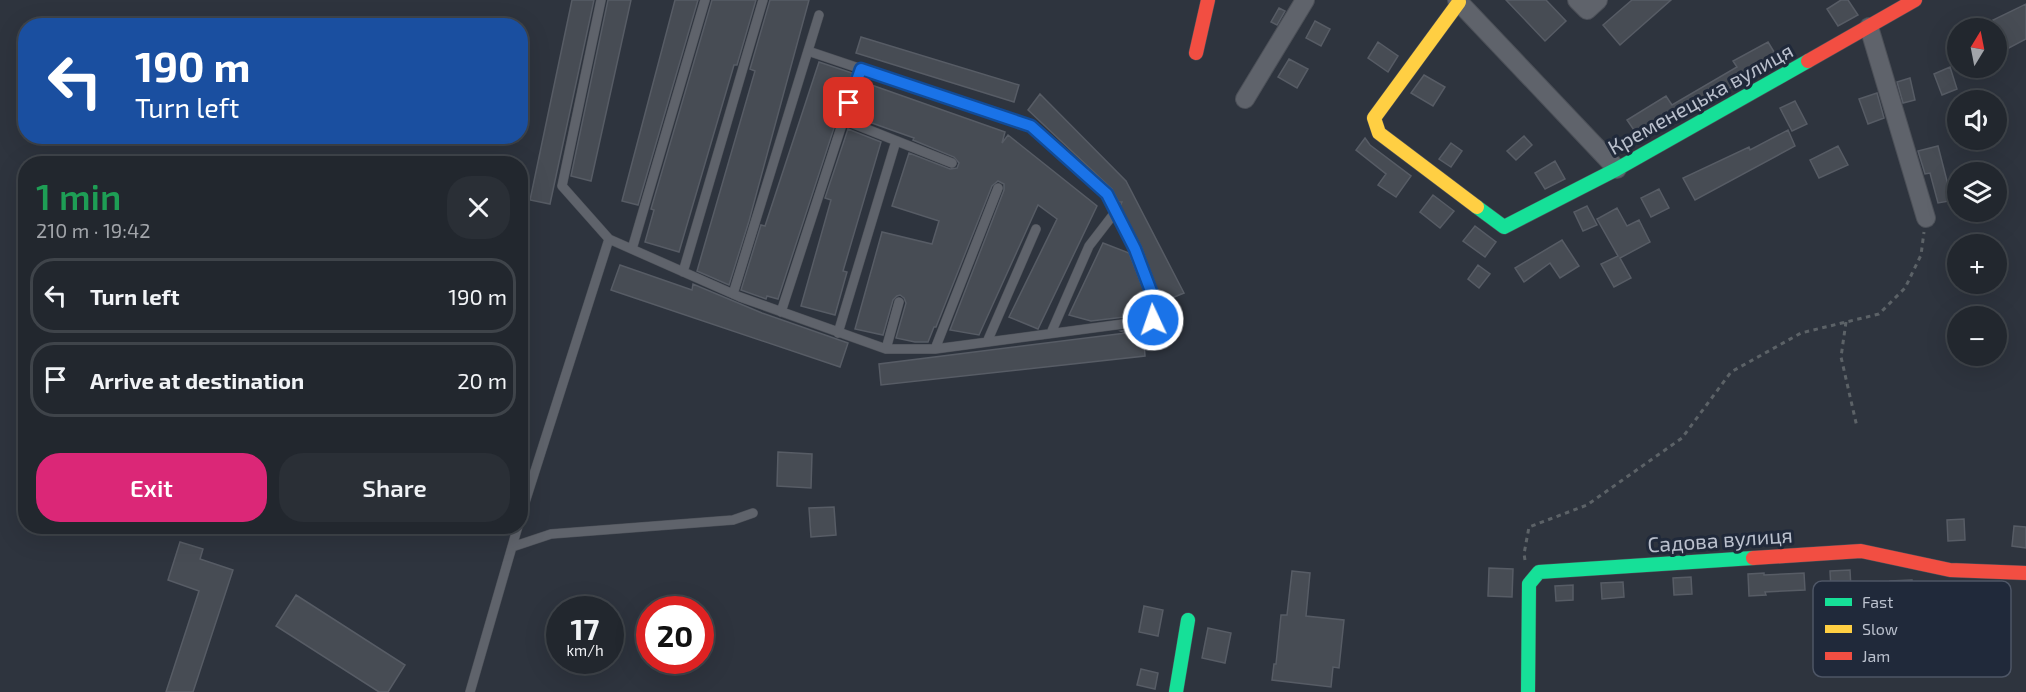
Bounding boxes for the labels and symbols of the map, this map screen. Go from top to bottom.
north arrow [1947,18,2007,78]
street label: Кременецька вулиця [1603,37,1797,160]
pin [823,77,874,128]
position arrow [1121,288,1185,352]
street label: Садова вулиця [1646,521,1794,558]
legend [1813,581,2011,677]
text: Fast [1862,592,1893,611]
speed limit sign: 20 [636,596,714,674]
text: Slow [1862,619,1898,638]
text: Jam [1862,646,1890,665]

